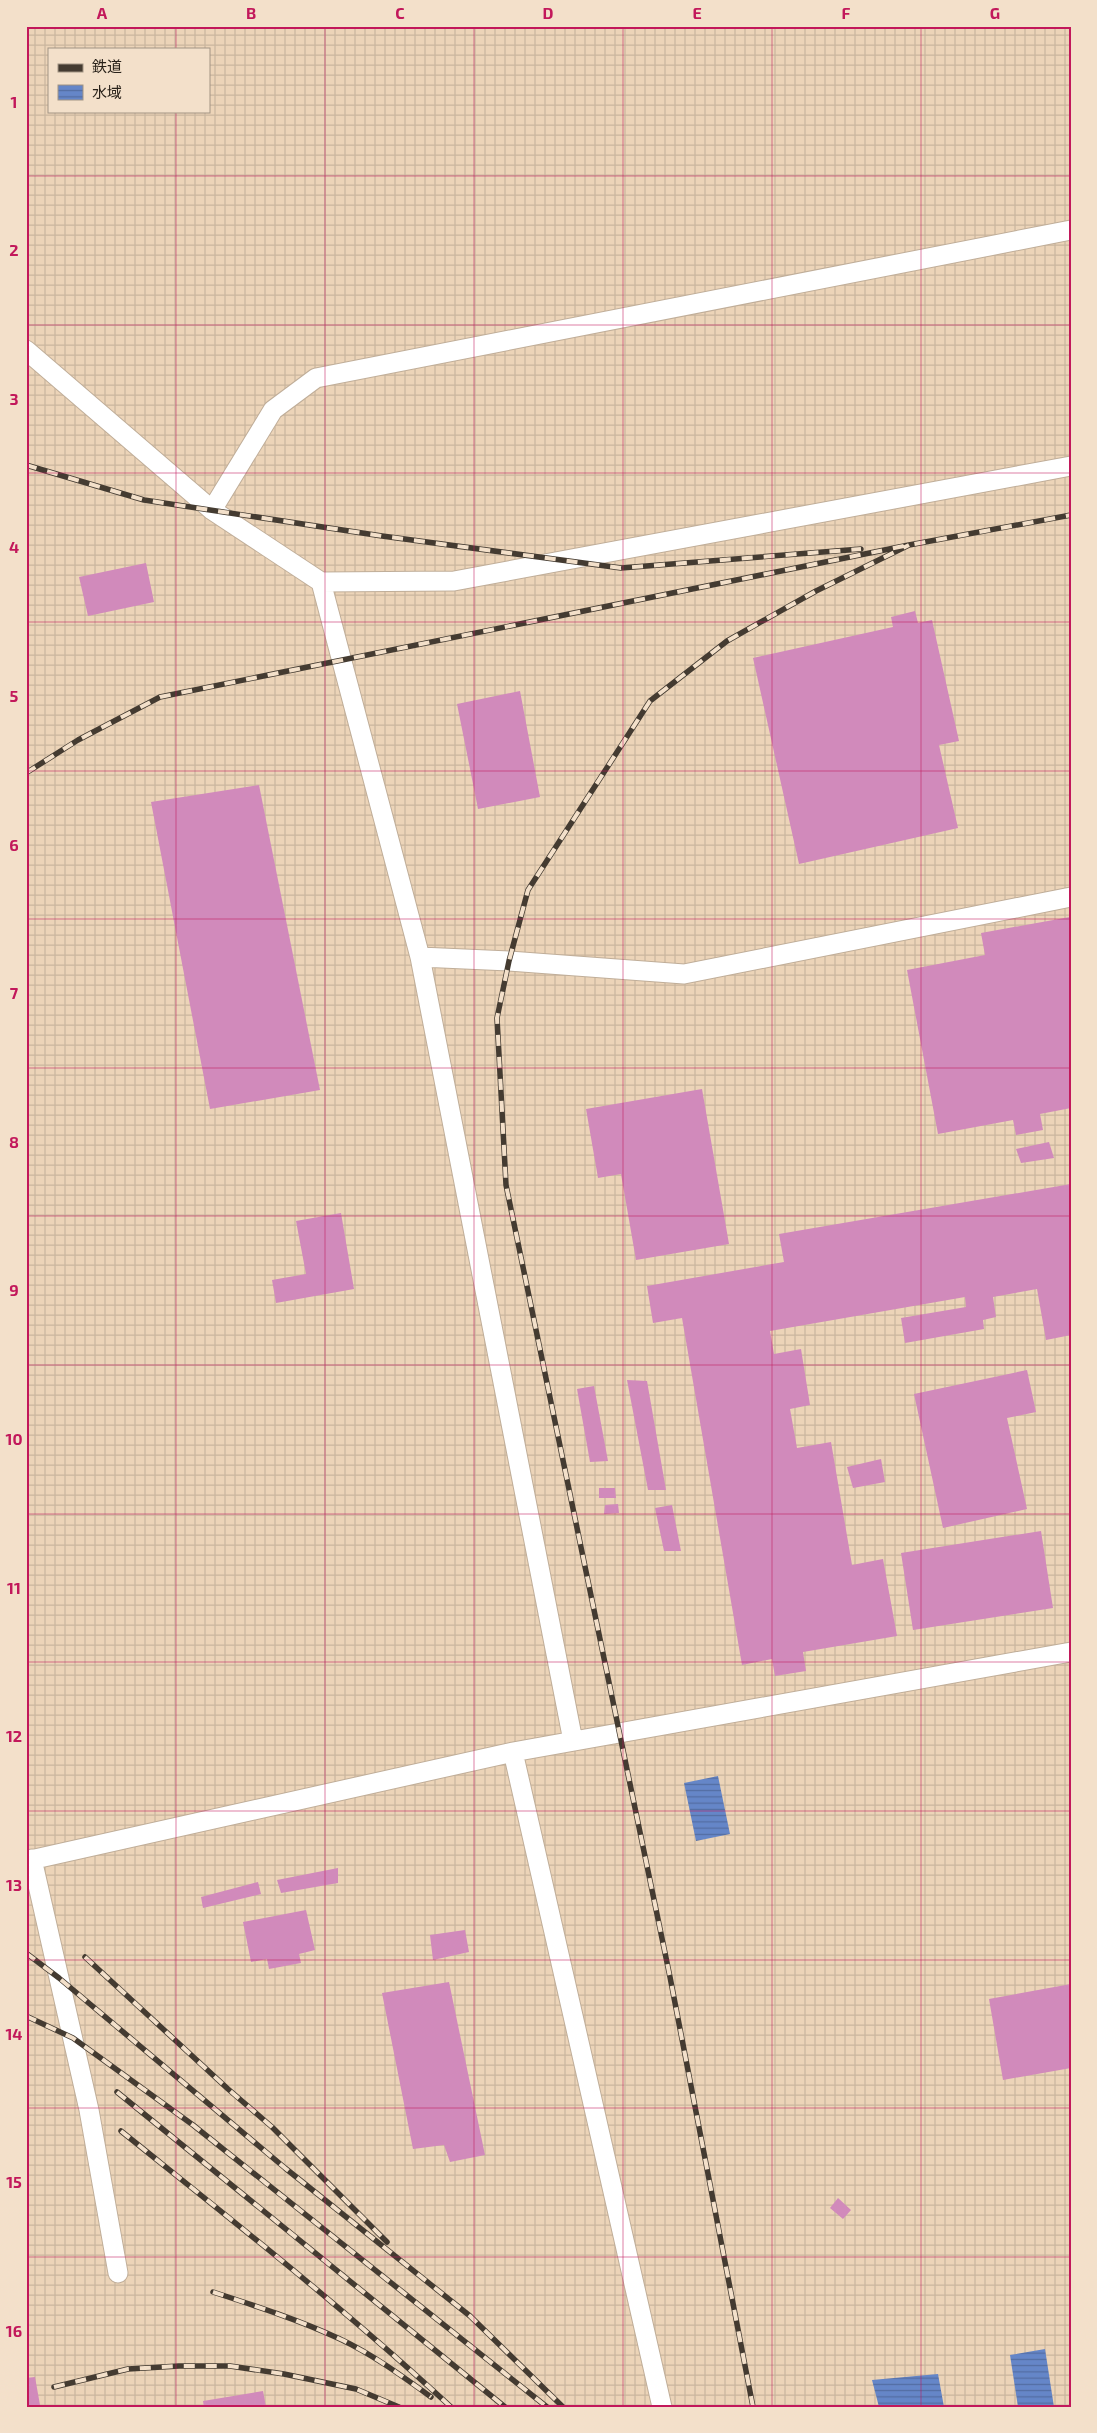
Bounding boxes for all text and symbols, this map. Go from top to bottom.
text: A [97,3,108,22]
text: B [246,3,256,22]
text: C [395,3,405,22]
text: D [543,3,554,22]
text: E [692,3,702,22]
text: F [842,3,851,22]
text: G [990,3,1000,22]
legend [48,48,210,112]
text: 鉄道 [92,57,122,75]
text: 水域 [92,83,122,101]
text: 1 [11,92,17,111]
text: 2 [9,240,19,259]
text: 3 [9,389,19,408]
text: 4 [9,537,19,556]
text: 5 [10,686,19,705]
text: 6 [9,835,19,854]
text: 7 [10,983,19,1002]
text: 8 [9,1132,19,1151]
text: 9 [9,1280,19,1299]
text: 10 [5,1429,23,1448]
text: 11 [7,1578,21,1597]
text: 12 [6,1726,22,1745]
text: 13 [6,1875,22,1894]
text: 14 [5,2024,23,2043]
text: 15 [6,2172,22,2191]
text: 16 [6,2321,22,2340]

